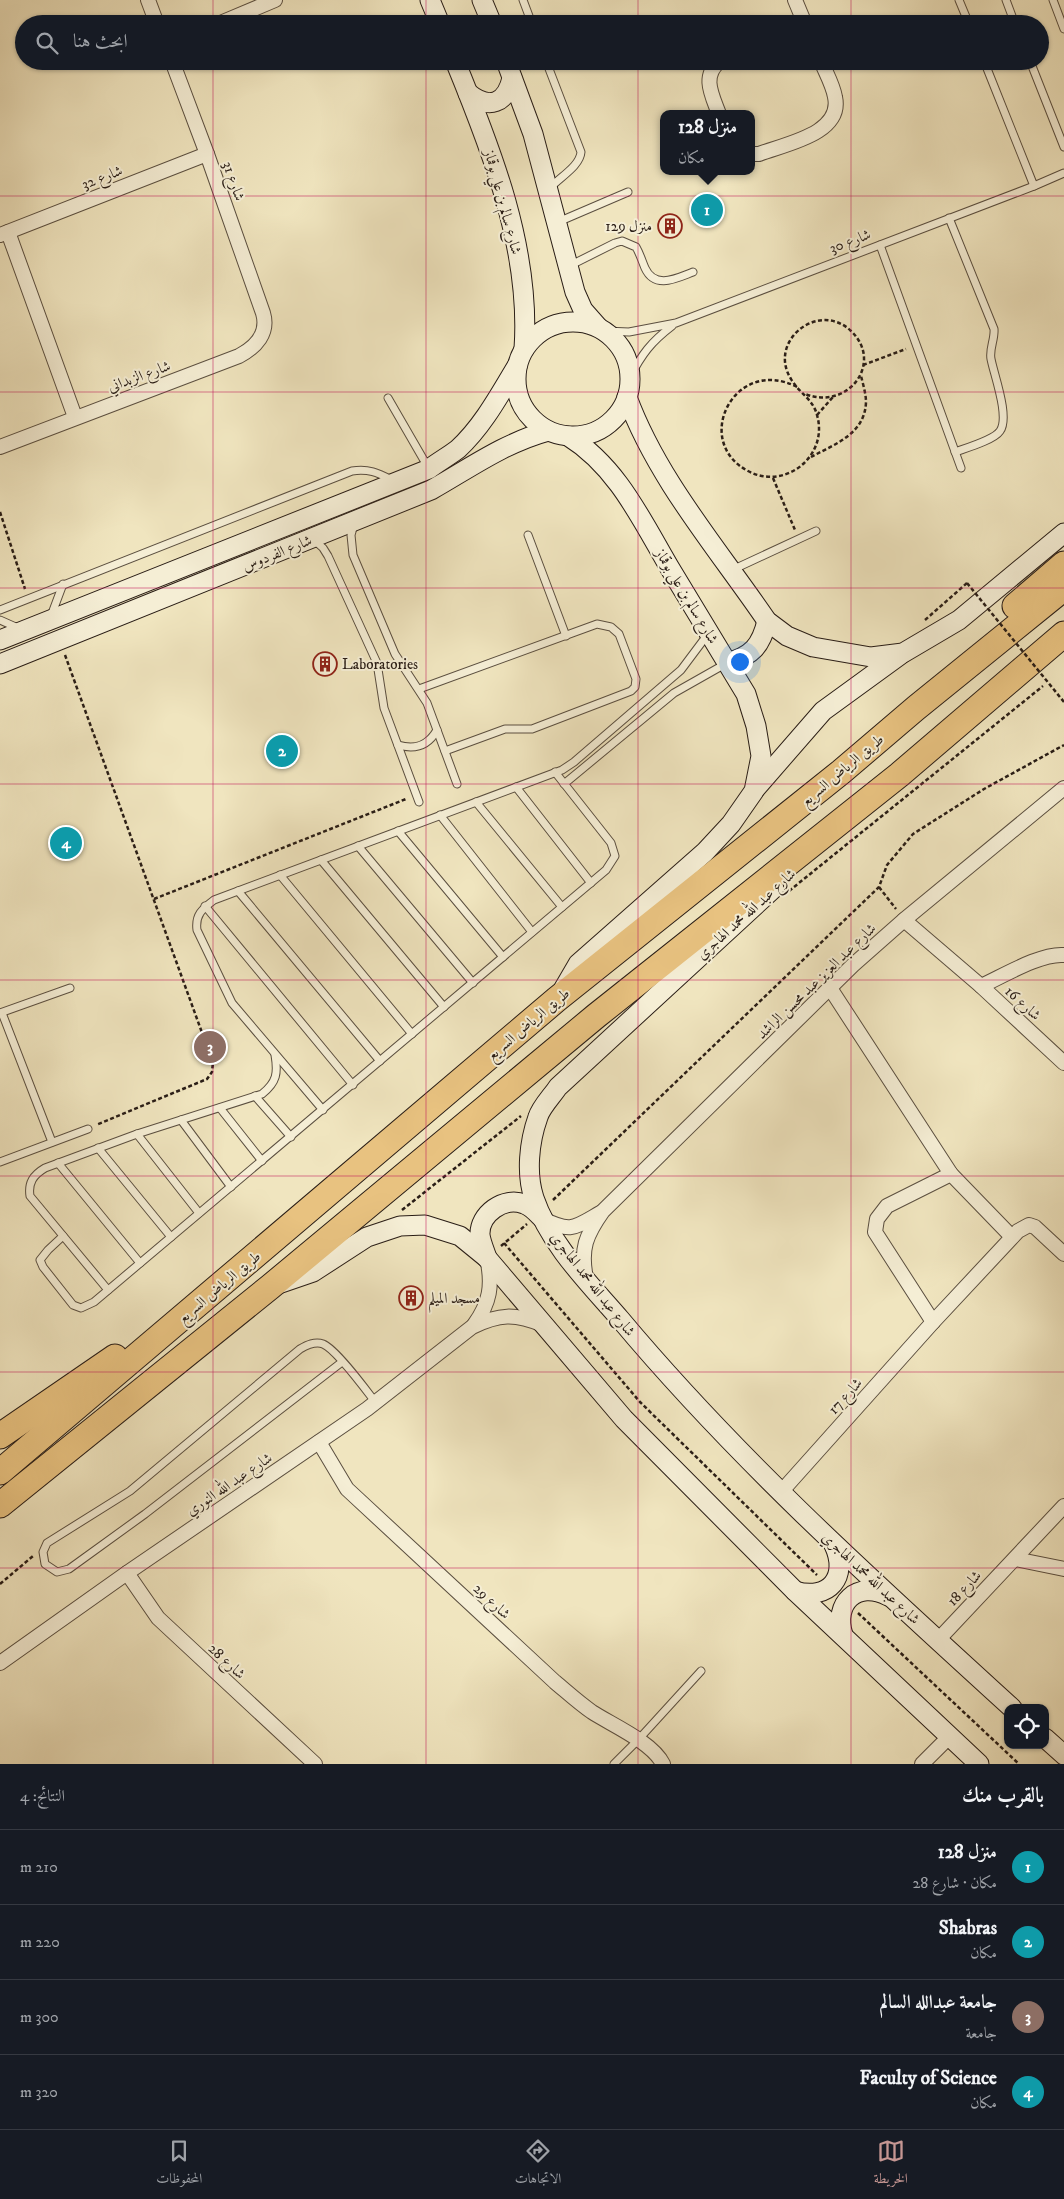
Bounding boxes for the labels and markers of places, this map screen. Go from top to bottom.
pin: 1 [691,191,723,229]
building icon: منزل 129 [657,213,683,239]
place label: منزل 129 [605,217,652,236]
building icon: Laboratories [312,651,338,677]
place label: Laboratories [342,655,418,674]
pin: 2 [266,732,298,770]
pin: 4 [50,824,82,862]
pin: 3 [194,1028,226,1066]
building icon: مسجد الميلم [398,1285,424,1311]
place label: مسجد الميلم [428,1289,480,1313]

